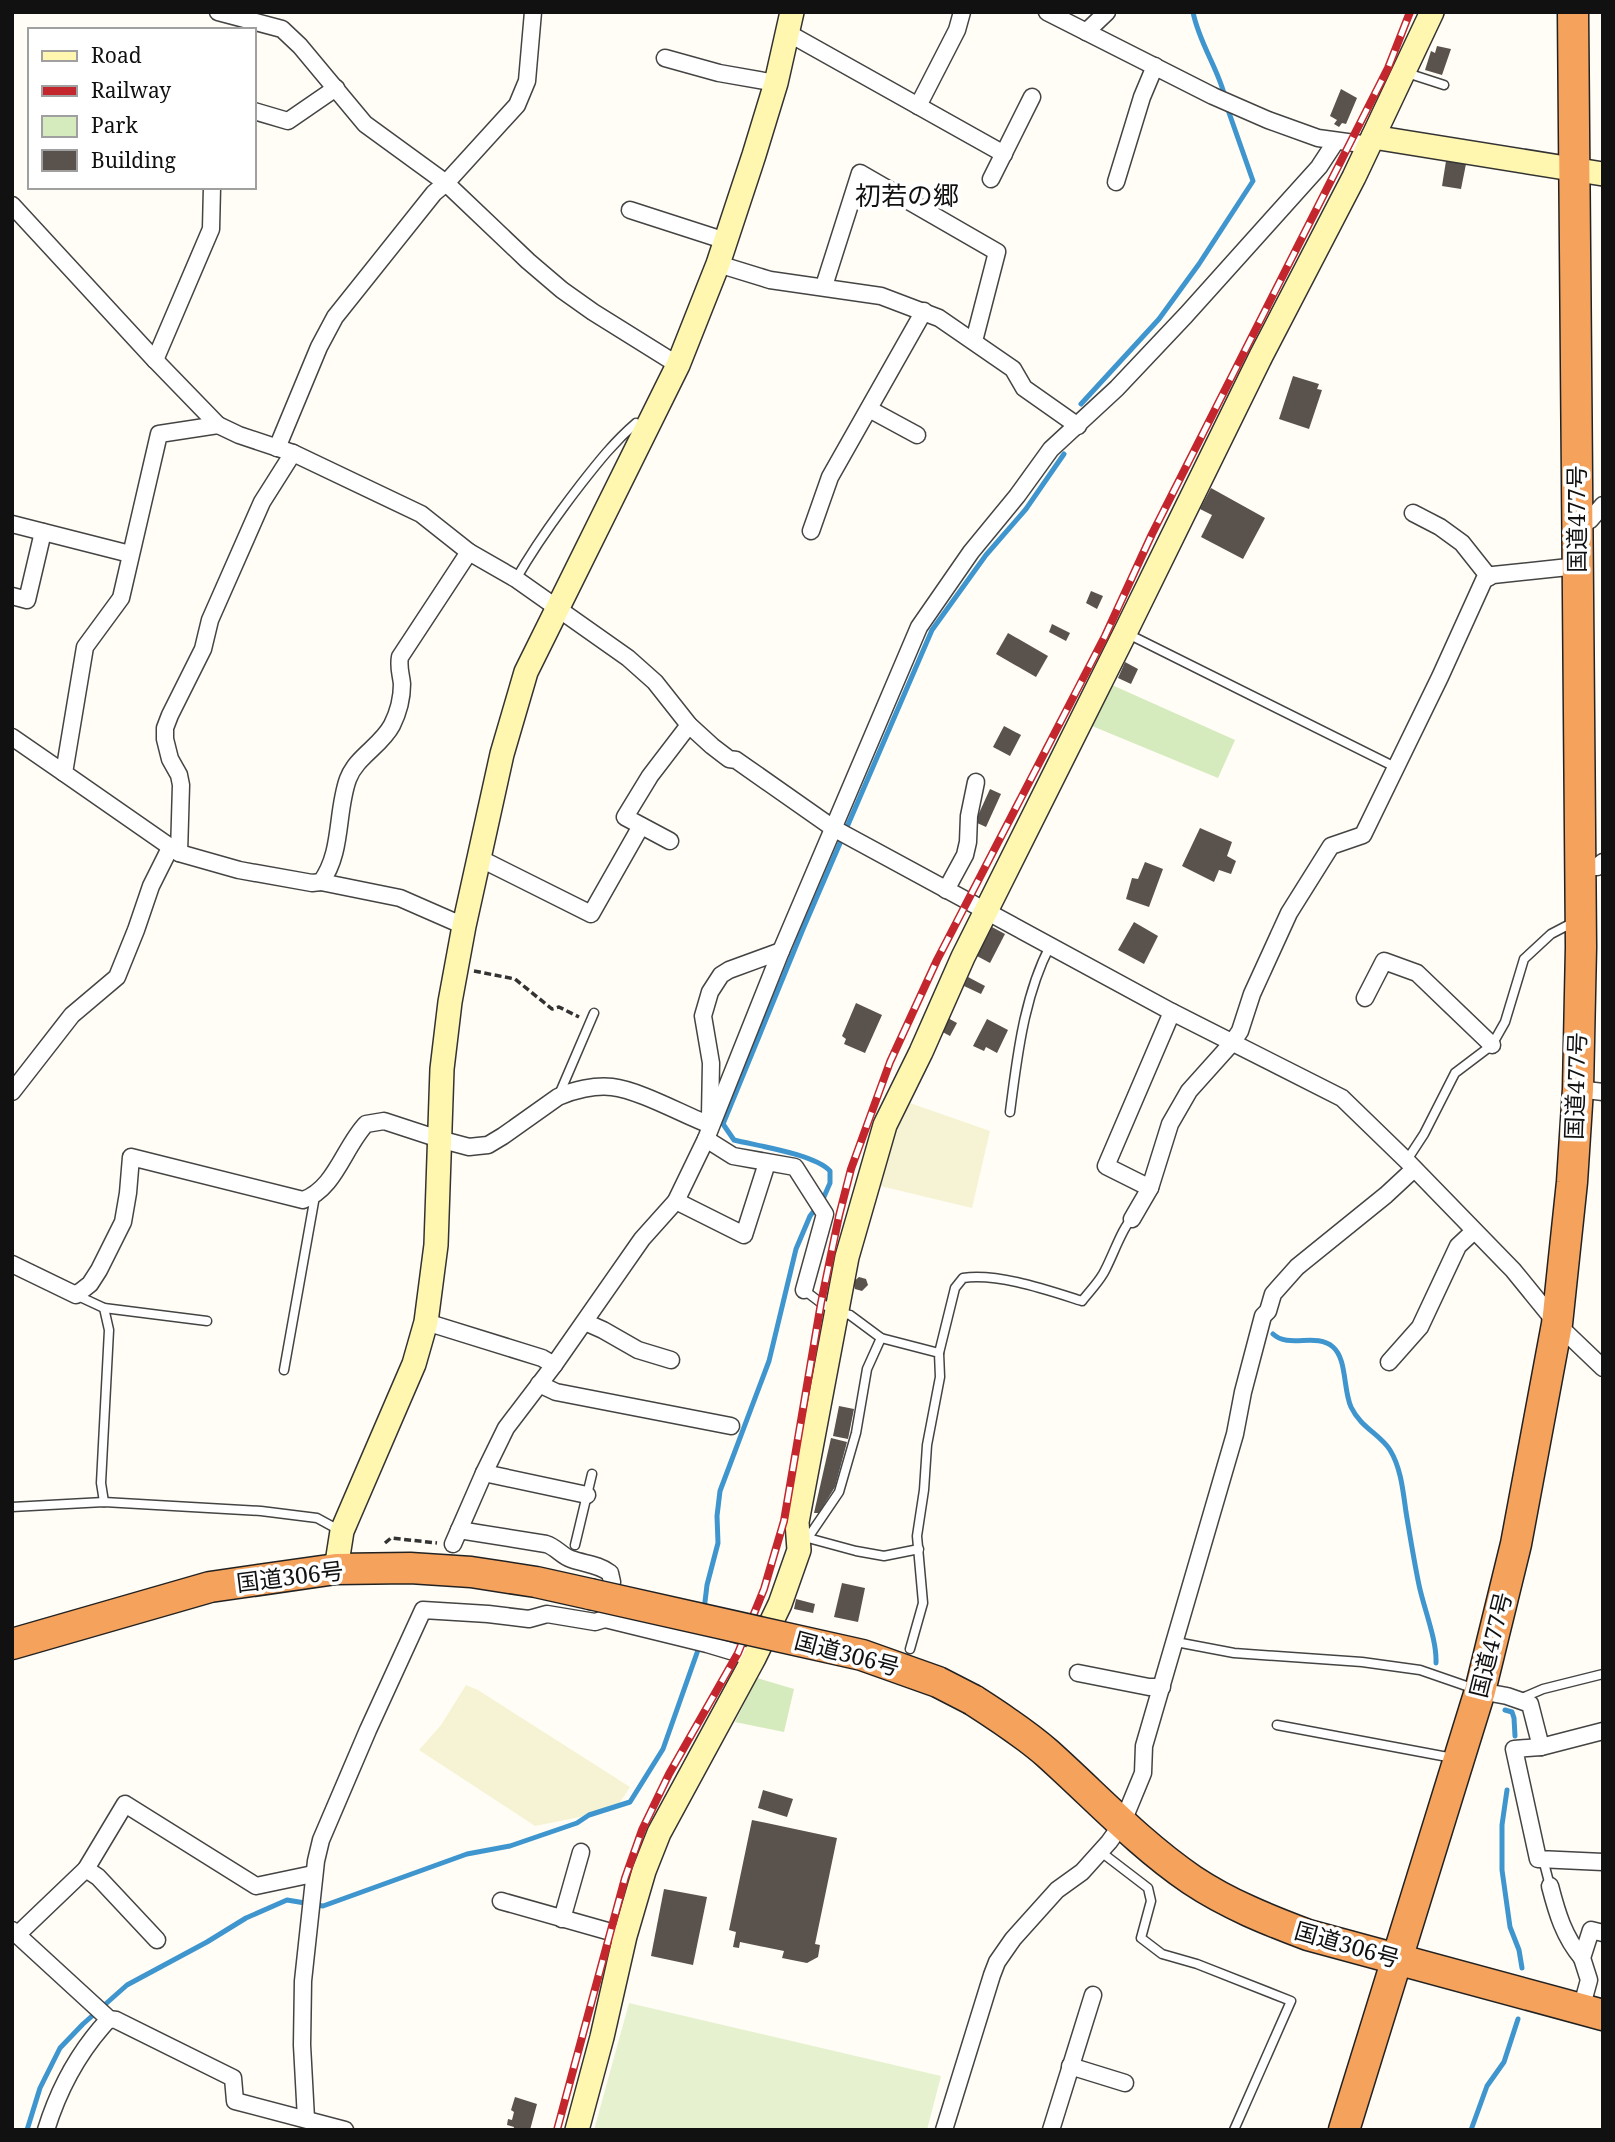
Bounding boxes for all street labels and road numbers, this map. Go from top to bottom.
street label: 国道477号 [1560,465,1592,573]
street label: 国道477号 [1557,1032,1593,1140]
street label: 国道306号 [235,1554,345,1598]
street label: 国道477号 [1461,1589,1519,1701]
street label: 国道306号 [791,1624,903,1682]
street label: 国道306号 [1291,1914,1403,1974]

